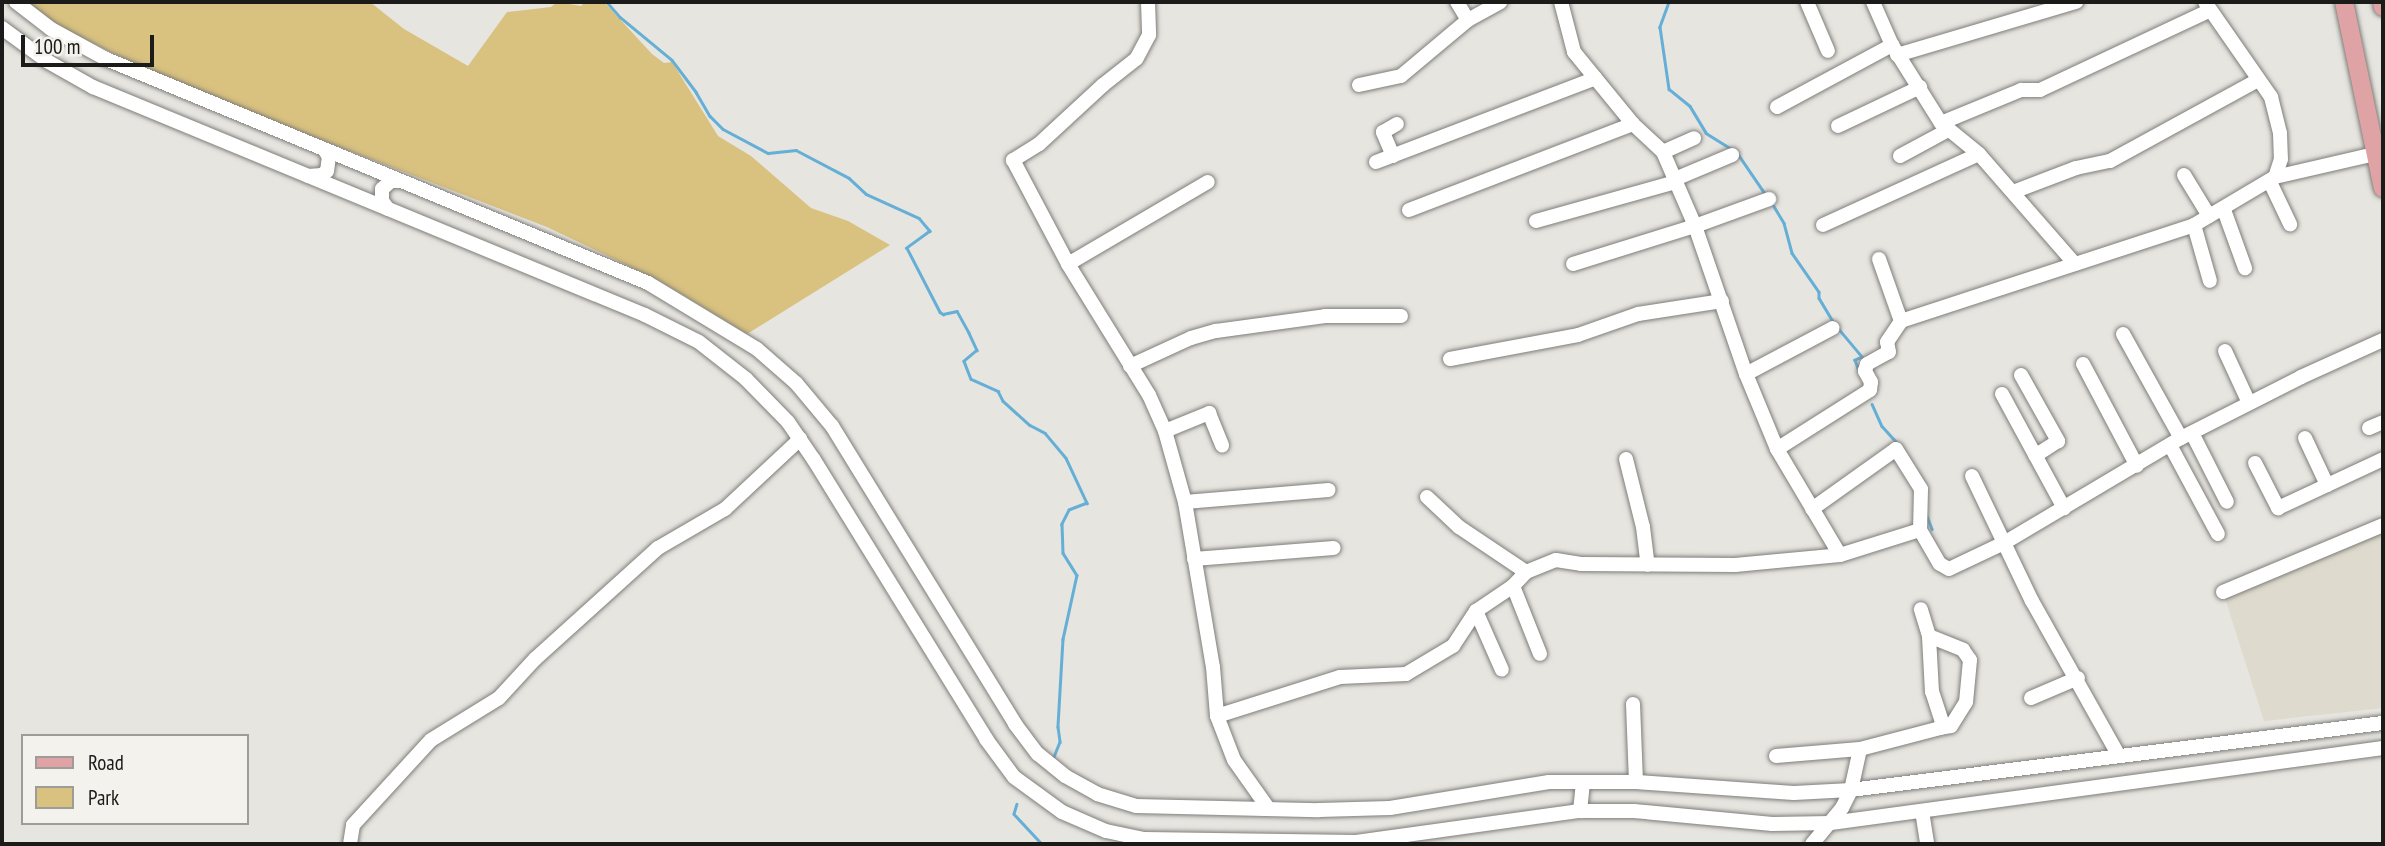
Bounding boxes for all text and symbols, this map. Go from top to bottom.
scale bar [24,21,158,65]
text: 100 m [34,33,80,60]
legend [21,734,248,825]
text: Road [88,749,124,776]
text: Park [88,784,119,811]

